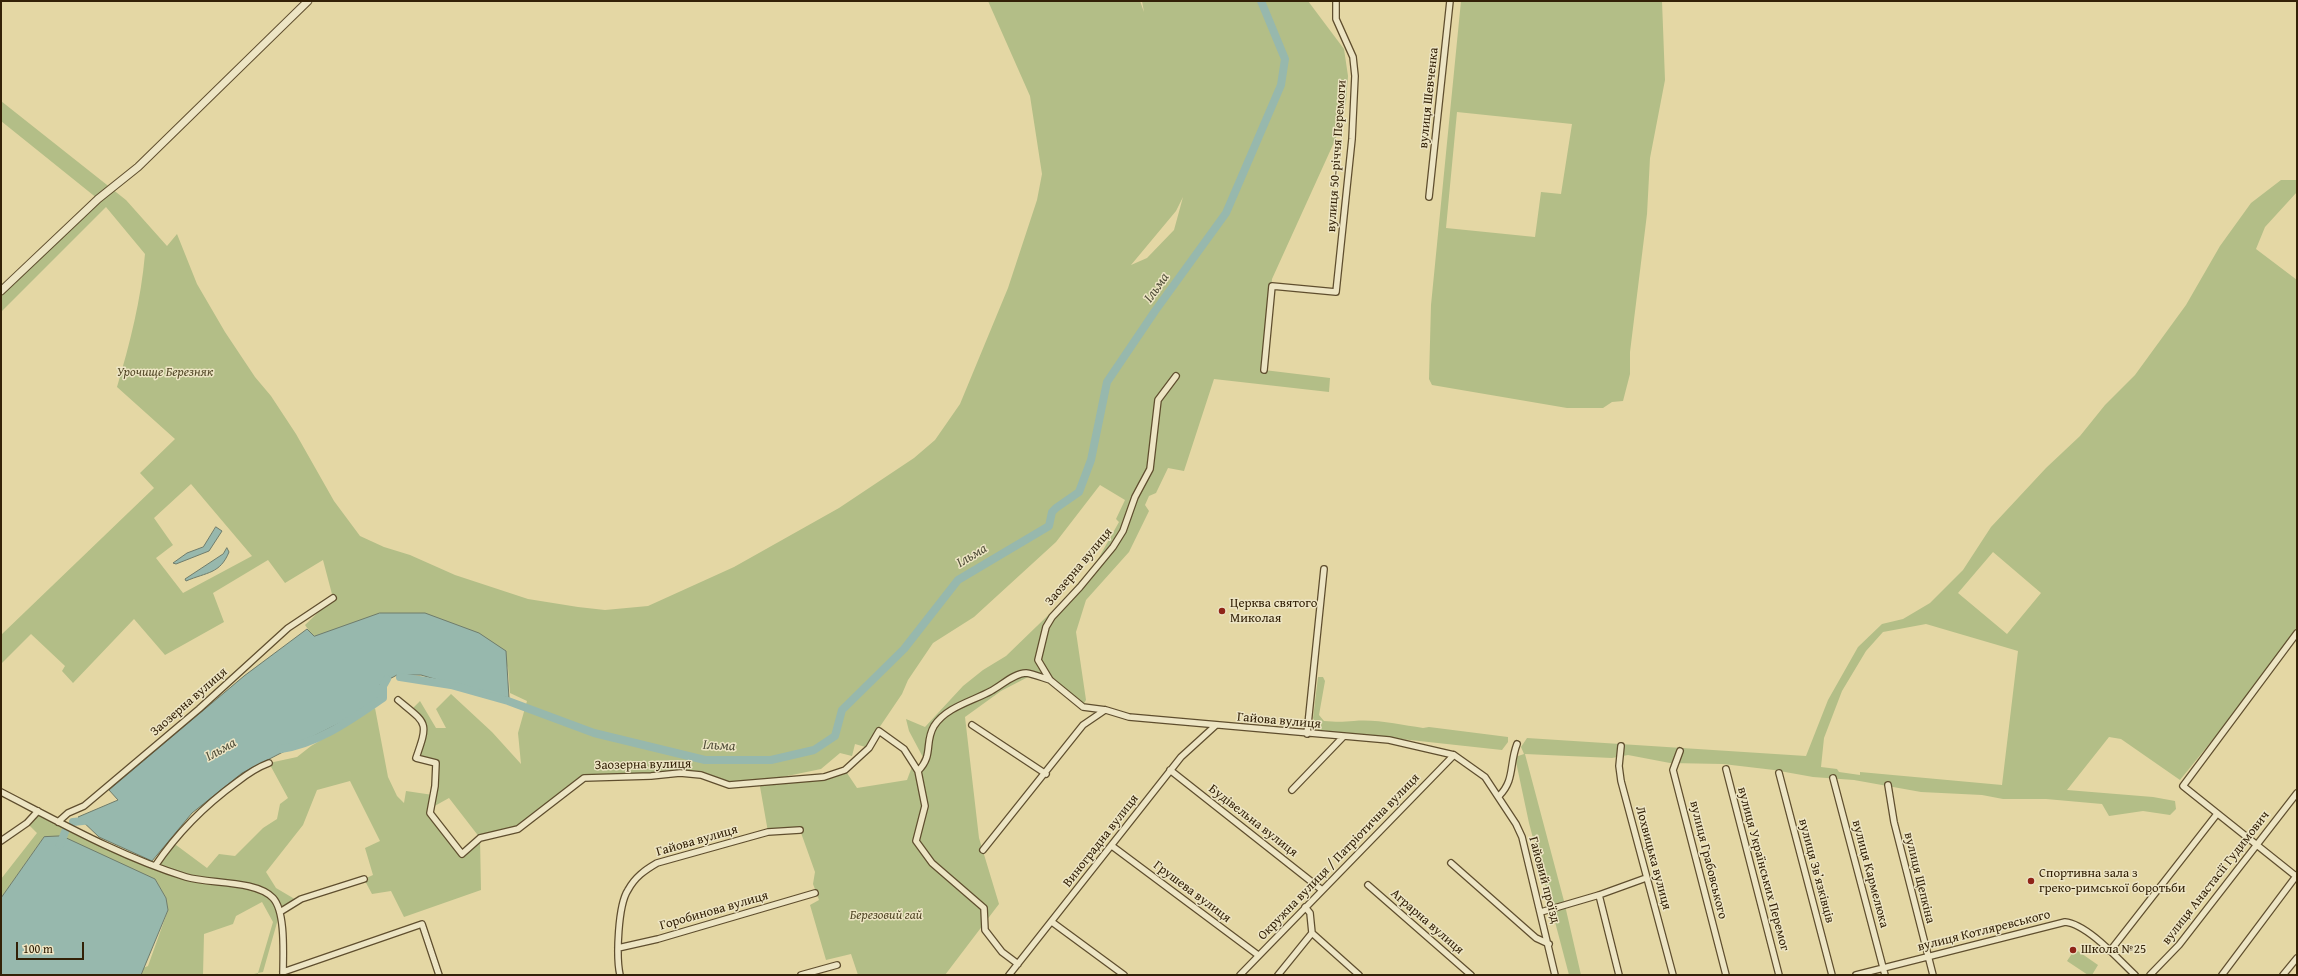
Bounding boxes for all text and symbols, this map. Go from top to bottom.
street label: вулиця Шевченка [1416,47,1442,149]
street label: вулиця 50-річчя Перемоги [1324,79,1350,233]
water label: Ільма [1141,270,1173,306]
park label: Урочище Березняк [117,365,213,381]
street label: Заозерна вулиця [1042,525,1116,609]
water label: Ільма [954,540,990,572]
place label: Церква святого Миколая [1230,596,1317,627]
marker: Церква святого Миколая [1217,606,1227,616]
street label: Заозерна вулиця [147,664,231,740]
street label: Гайова вулиця [1236,710,1322,732]
water label: Ільма [203,735,239,765]
water label: Ільма [702,737,736,755]
street label: Заозерна вулиця [595,756,691,774]
street label: Окружна вулиця / Патріотична вулиця [1255,770,1423,944]
street label: Будівельна вулиця [1205,781,1301,861]
street label: вулиця Українських Перемог [1734,785,1792,953]
street label: Виноградна вулиця [1060,791,1142,891]
street label: вулиця Грабовського [1686,799,1730,921]
street label: Лохвицька вулиця [1632,804,1674,912]
street label: вулиця Анастасії Гудимович [2159,808,2273,948]
street label: вулиця Звʼязківців [1795,817,1837,925]
street label: вулиця Кармелюка [1848,818,1892,930]
street label: Гайова вулиця [654,822,740,860]
street label: вулиця Щепкіна [1900,831,1938,925]
street label: Гайовий проїзд [1525,835,1563,925]
street label: Грушева вулиця [1150,858,1234,926]
place label: Спортивна зала з греко-римської боротьби [2039,866,2185,897]
marker: Спортивна зала з греко-римської боротьби [2026,876,2036,886]
street label: Аграрна вулиця [1387,886,1467,958]
street label: Горобинова вулиця [658,888,770,934]
street label: вулиця Котляревського [1916,907,2052,955]
park label: Березовий гай [850,908,922,924]
scale bar [18,934,86,960]
text: 100 m [23,940,53,957]
place label: Школа №25 [2081,942,2146,958]
marker: Школа №25 [2068,945,2078,955]

